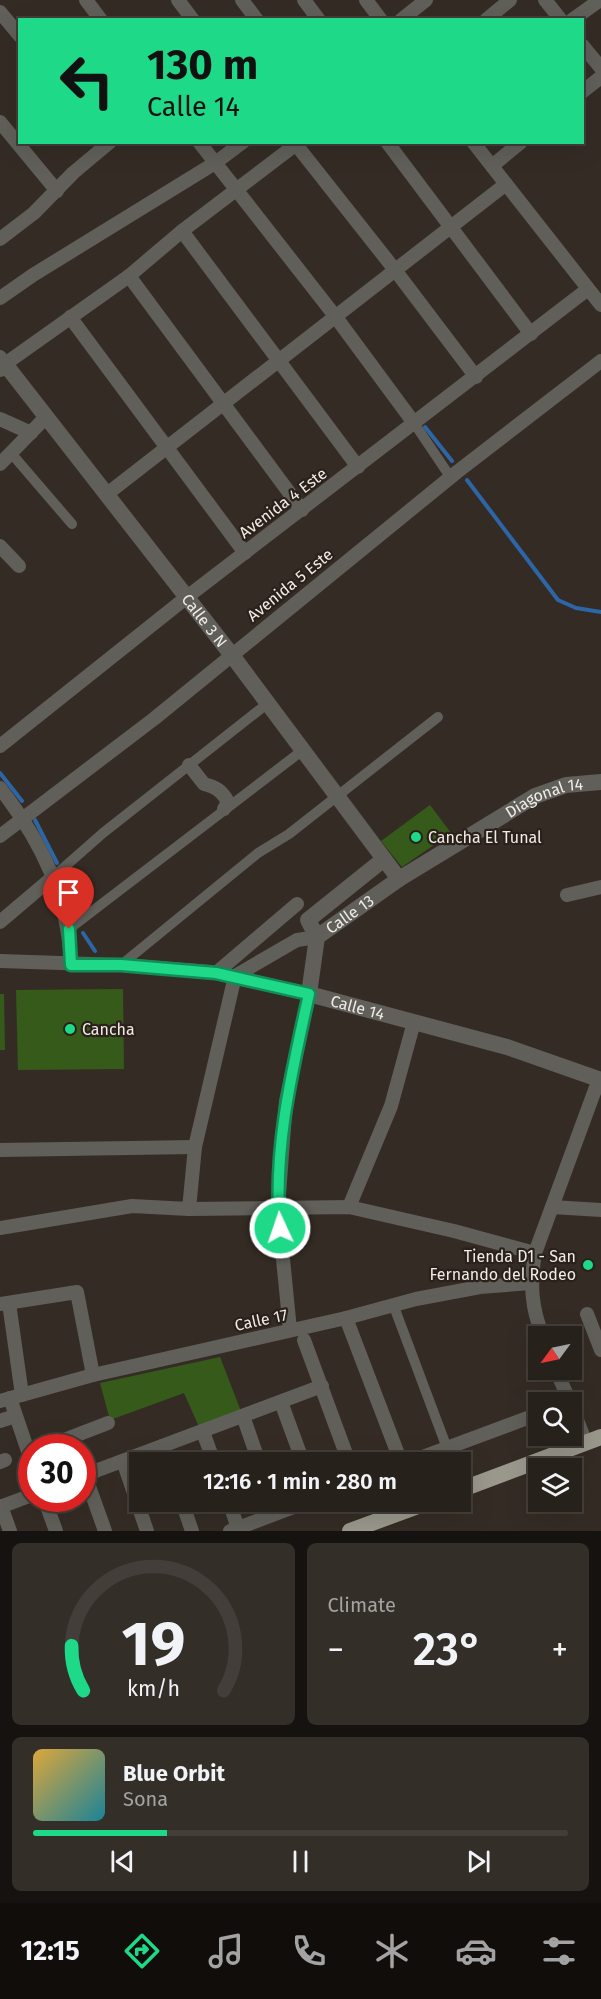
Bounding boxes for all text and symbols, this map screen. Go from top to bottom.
text: 130 m [147,40,258,90]
icon: left [48,42,126,120]
text: Calle 14 [147,91,240,123]
street label: Avenida 4 Este [235,464,331,542]
street label: Avenida 5 Este [243,545,337,625]
street label: Calle 3 N [178,590,232,651]
street label: Diagonal 14 [502,774,584,821]
place label: Cancha El Tunal [428,828,542,847]
marker: Cancha El Tunal [409,830,423,844]
pin [43,867,94,929]
icon: arrive [52,876,85,909]
street label: Calle 13 [322,890,377,937]
street label: Calle 14 [329,991,387,1023]
place label: Cancha [82,1020,135,1039]
marker: Cancha [63,1022,77,1036]
position arrow [248,1196,312,1260]
place label: Tienda D1 - San Fernando del Rodeo [430,1247,576,1284]
marker: Tienda D1 - San Fernando del Rodeo [581,1258,595,1272]
street label: Calle 17 [233,1305,289,1335]
north arrow [528,1326,582,1380]
map controls [528,1326,582,1512]
button: search [528,1392,582,1446]
speed limit sign: 30 [18,1434,96,1512]
button: layers [528,1458,582,1512]
text: 12:16 · 1 min · 280 m [203,1468,397,1495]
text: Climate [328,1593,396,1617]
text: 19 [121,1607,185,1682]
text: 23° [413,1623,482,1677]
text: − [328,1630,344,1670]
text: + [552,1630,568,1670]
text: km/h [127,1676,180,1702]
text: Blue Orbit [123,1760,225,1787]
text: Sona [123,1787,168,1811]
icon: previous [106,1845,139,1878]
icon: pause [284,1845,317,1878]
icon: next [462,1845,495,1878]
icon: directions [121,1930,163,1972]
icon: music [205,1930,247,1972]
icon: phone [288,1930,330,1972]
icon: climate [371,1930,413,1972]
icon: car [455,1930,497,1972]
icon: filters [538,1930,580,1972]
text: 12:15 [21,1935,80,1967]

